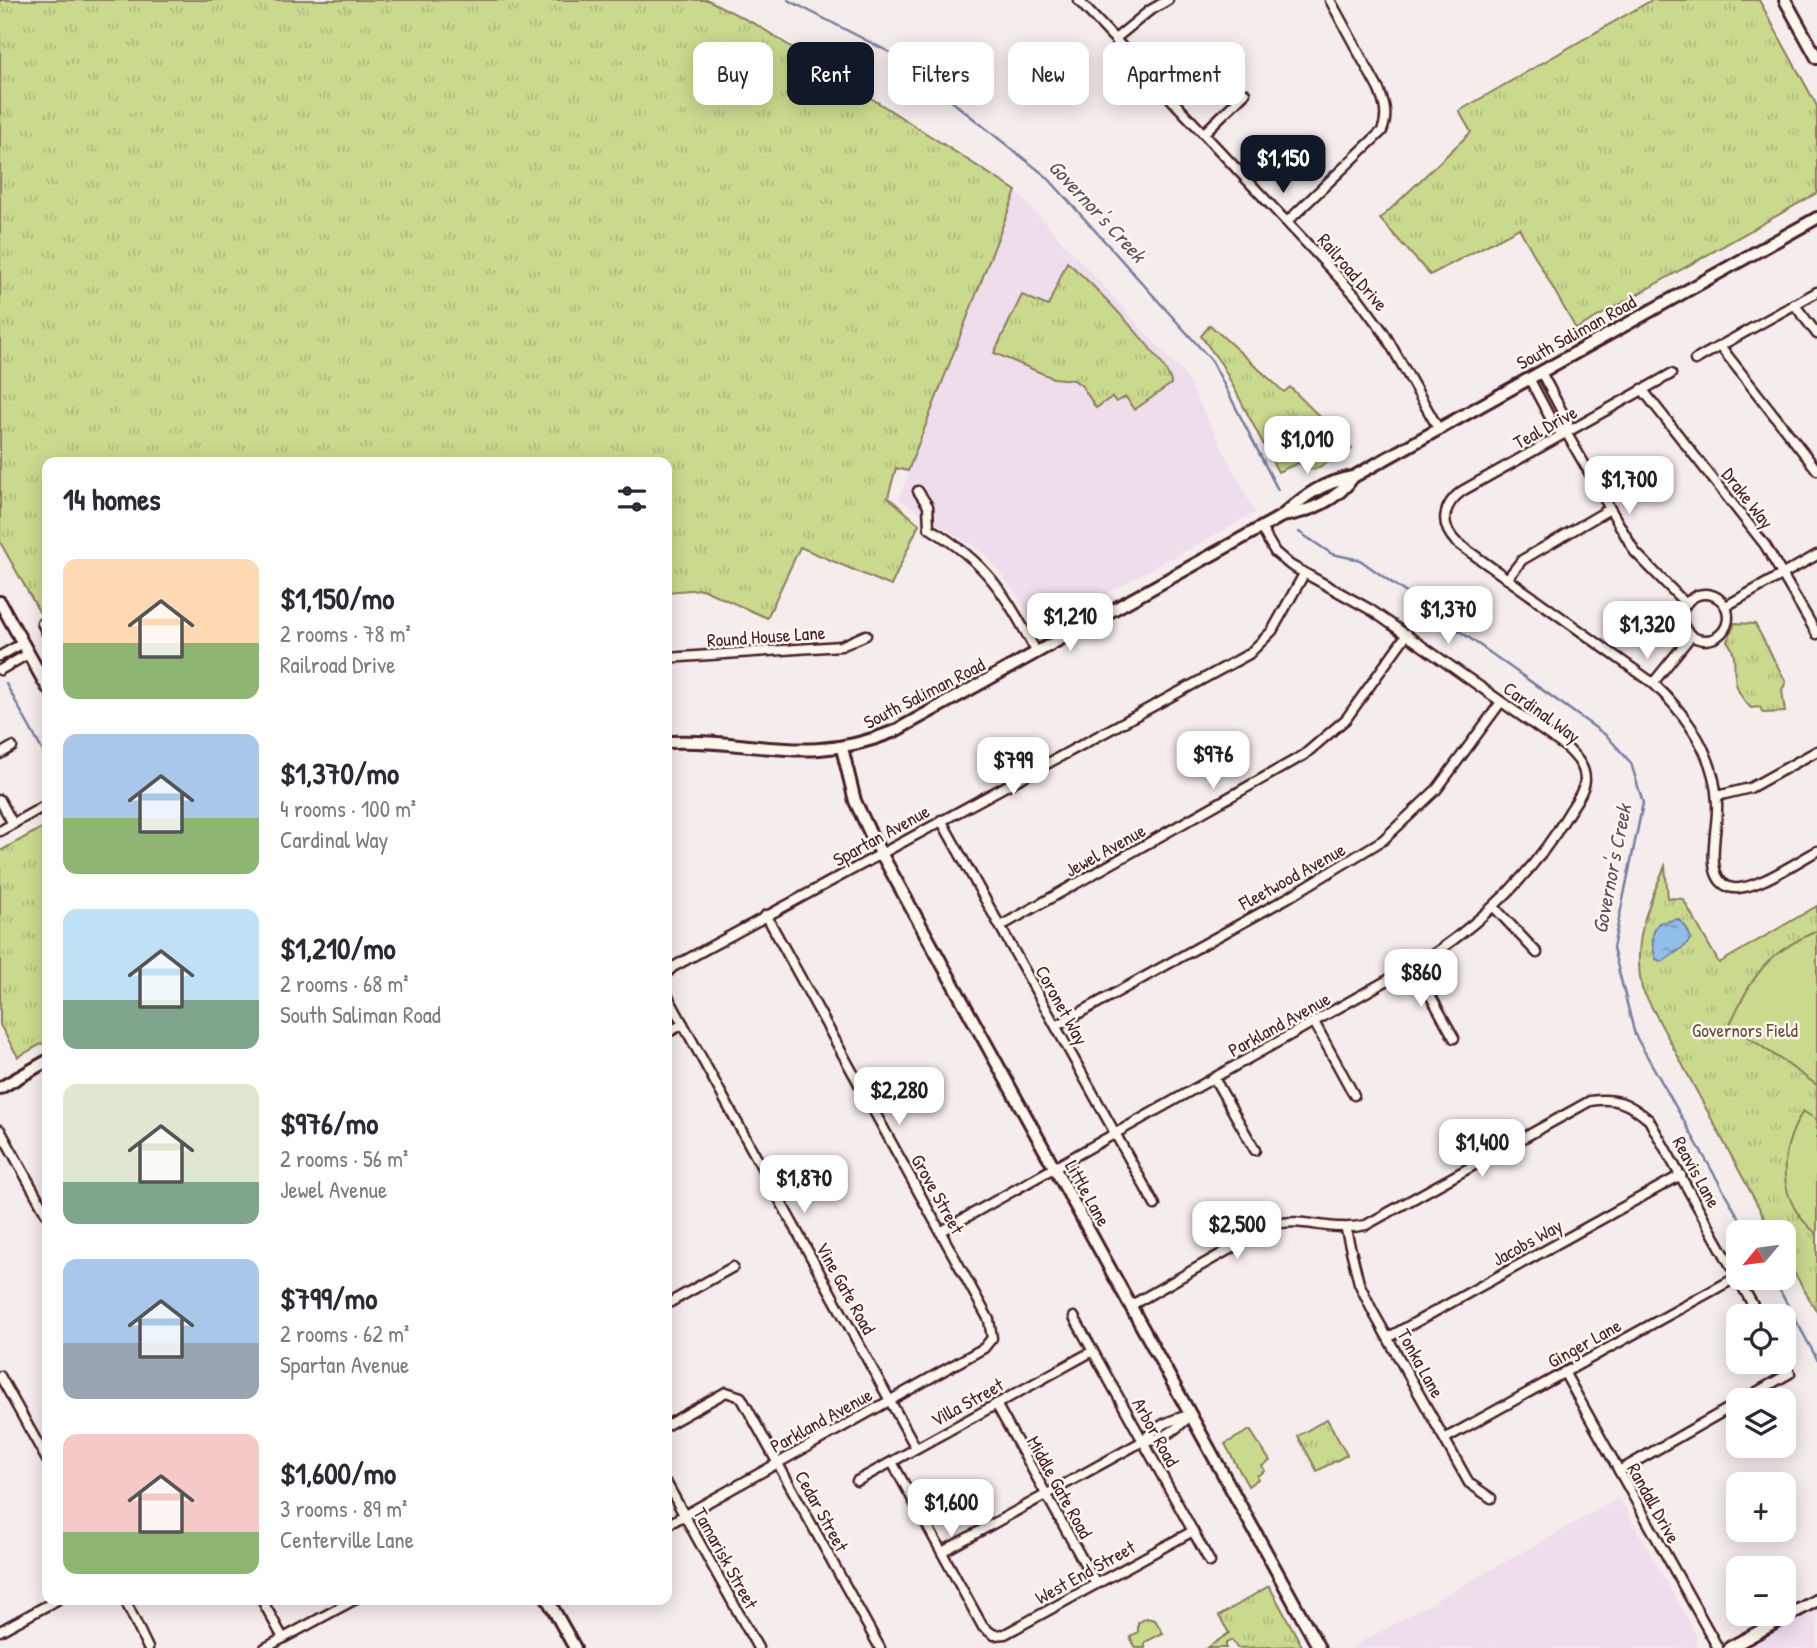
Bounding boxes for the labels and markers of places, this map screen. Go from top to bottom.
pin: $1,150 [1226,136,1340,195]
pin: $1,010 [1250,416,1364,476]
pin: $1,700 [1572,456,1686,516]
pin: $1,370 [1391,586,1505,646]
pin: $1,210 [1013,594,1127,653]
pin: $1,320 [1590,602,1704,661]
pin: $976 [1172,732,1254,791]
pin: $799 [972,738,1054,797]
pin: $860 [1380,950,1462,1009]
pin: $2,280 [842,1068,956,1127]
pin: $1,400 [1425,1120,1539,1179]
pin: $1,870 [747,1156,861,1215]
pin: $2,500 [1180,1202,1294,1261]
pin: $1,600 [894,1480,1008,1539]

